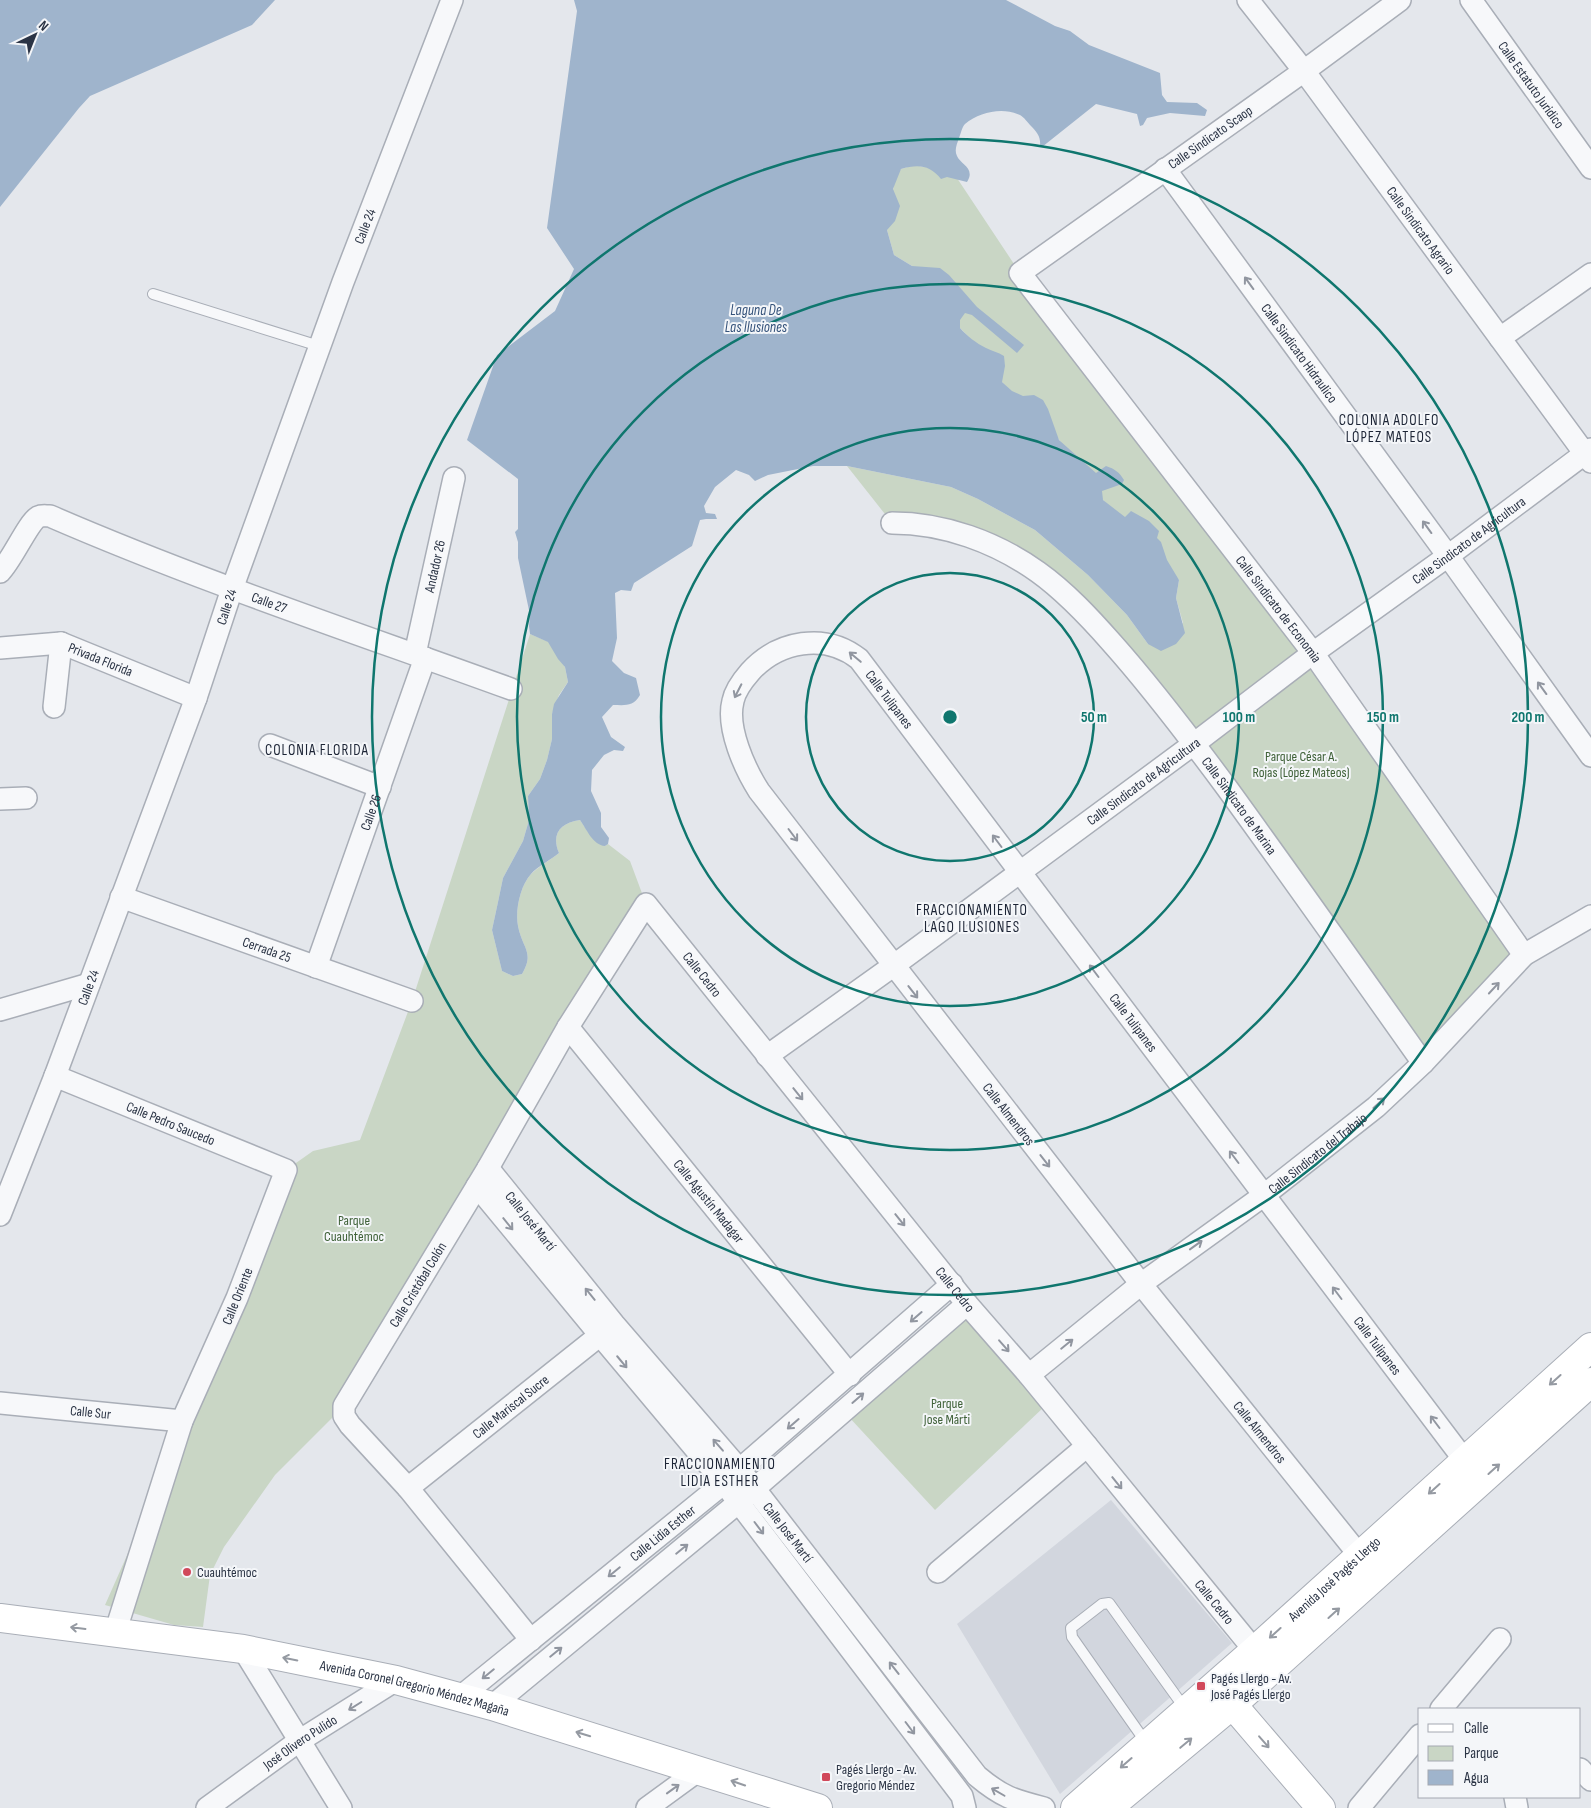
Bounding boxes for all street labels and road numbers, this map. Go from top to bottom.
street label: Calle Estatuto Juridico [1494,38,1568,132]
street label: Calle Sindicato Scaop [1165,102,1256,173]
street label: Calle Sindicato Agrario [1383,183,1458,278]
street label: Calle 24 [351,206,380,247]
street label: Calle Sindicato Hidraulico [1257,300,1341,406]
street label: Calle Sindicato de Agricultura [1409,493,1529,588]
street label: Andador 26 [421,538,449,595]
street label: Calle Sindicato de Economia [1232,552,1325,666]
street label: Calle 24 [213,587,240,627]
street label: Calle 27 [249,589,290,617]
street label: Privada Florida [66,639,135,680]
street label: Calle Tulipanes [861,667,917,732]
street label: Calle Sindicato de Agricultura [1084,734,1204,829]
street label: Calle Sindicato de Marina [1198,754,1280,858]
street label: Calle 26 [357,792,385,833]
street label: Cerrada 25 [240,933,294,966]
street label: Calle Cedro [679,949,725,1001]
street label: Calle 24 [74,967,103,1008]
street label: Calle Tulipanes [1106,990,1161,1055]
street label: Calle Almendros [979,1080,1038,1149]
street label: Calle Pedro Saucedo [124,1098,218,1149]
street label: Calle Sindicato del Trabajo [1265,1109,1371,1198]
street label: Calle Agustín Madagar [670,1156,748,1247]
street label: Calle José Martí [501,1188,560,1255]
street label: Calle Cristóbal Colón [386,1239,450,1330]
street label: Calle Cedro [932,1264,978,1316]
street label: Calle Oriente [218,1265,257,1327]
street label: Calle Tulipanes [1350,1313,1405,1379]
street label: Calle Mariscal Sucre [469,1371,552,1442]
street label: Calle Almendros [1229,1398,1290,1467]
street label: Calle Sur [69,1402,112,1423]
street label: Calle José Martí [759,1499,817,1566]
street label: Calle Lidia Esther [626,1502,699,1565]
street label: Avenida José Pagés Llergo [1284,1533,1384,1626]
street label: Calle Cedro [1191,1576,1238,1628]
street label: Avenida Coronel Gregorio Méndez Magaña [317,1657,511,1720]
street label: José Olivero Pulido [259,1711,340,1774]

